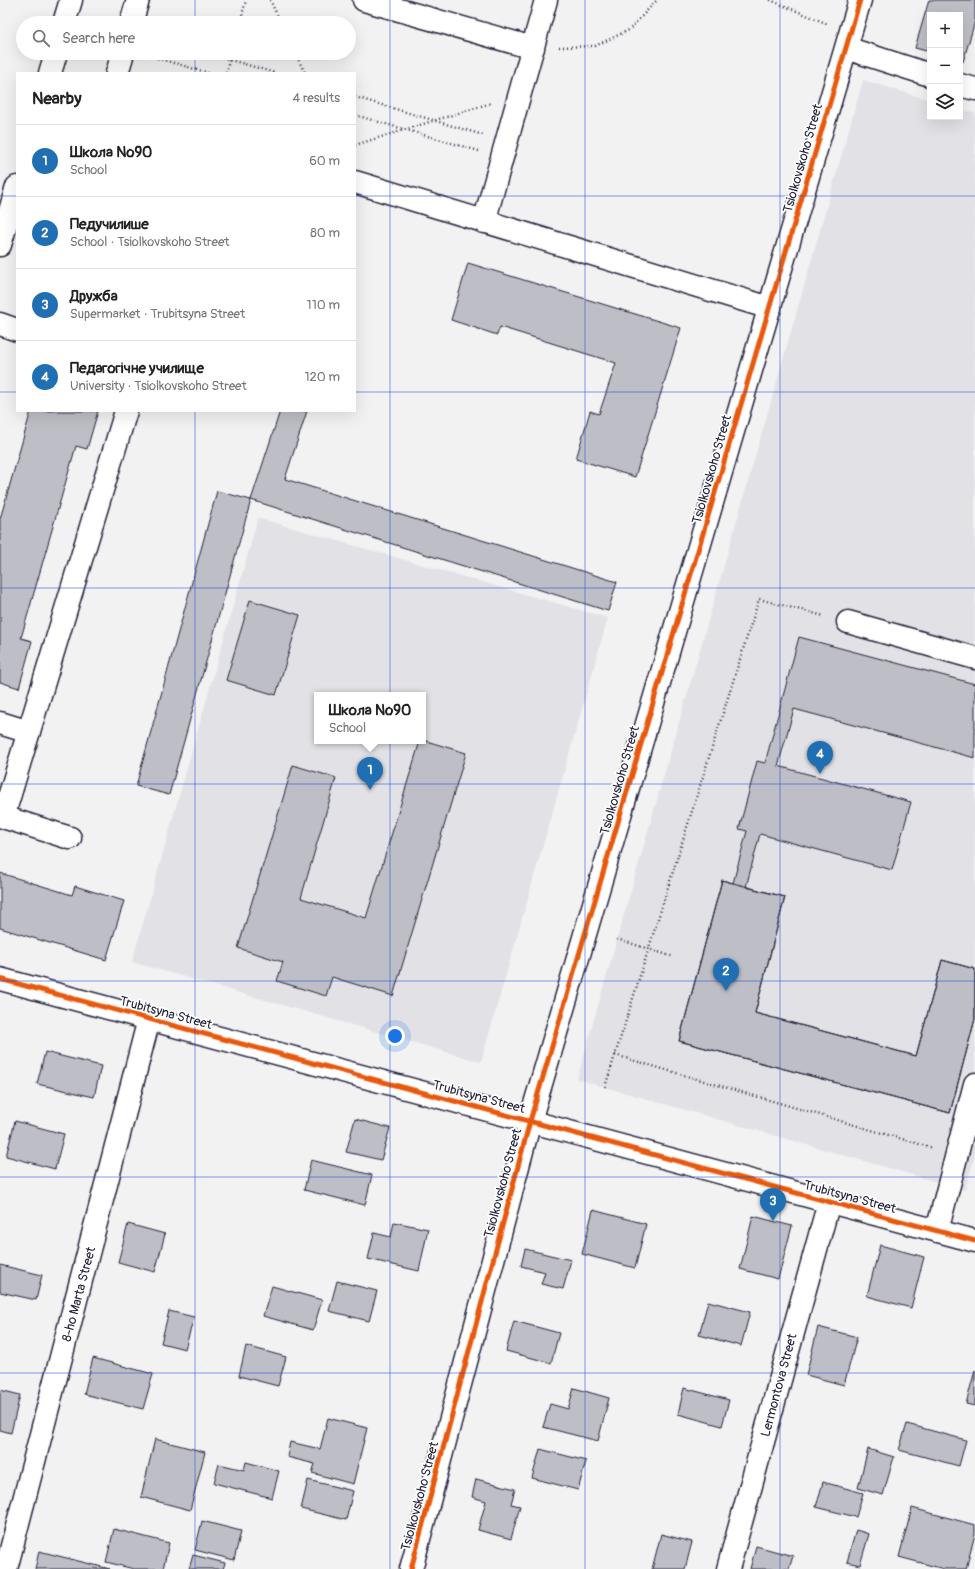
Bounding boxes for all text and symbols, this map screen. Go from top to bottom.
map controls [927,12,963,120]
button: + [927,12,963,48]
search box [16,16,356,60]
icon: search [30,27,52,49]
text: Search here [62,29,135,48]
button: − [927,48,963,84]
button: layers [927,84,963,120]
text: Nearby [32,88,81,109]
text: 4 results [293,90,340,106]
street label: Tsiolkovskoho Street [780,101,826,214]
text: Школа №90 [70,143,152,162]
text: 1 [42,153,48,169]
text: 60 m [309,153,340,169]
text: School [70,162,107,178]
text: Педучилише [70,215,149,234]
text: 2 [41,225,49,241]
text: 80 m [310,225,340,241]
text: School · Tsiolkovskoho Street [70,234,230,250]
text: Дружба [70,287,118,306]
text: 3 [41,297,49,313]
text: 110 m [307,297,340,313]
text: Supermarket · Trubitsyna Street [70,306,245,322]
text: Педагогічне училище [70,359,204,378]
text: 4 [41,369,49,385]
text: 120 m [304,369,340,385]
text: University · Tsiolkovskoho Street [70,378,247,394]
street label: Tsiolkovskoho Street [689,412,735,525]
popup [314,692,426,744]
text: Школа №90 [329,701,411,720]
text: School [329,720,366,736]
street label: Tsiolkovskoho Street [597,723,643,836]
pin: 4 [807,741,833,774]
pin: 1 [357,757,383,790]
pin: 2 [713,958,739,991]
street label: Trubitsyna Street [118,993,214,1033]
your location [385,1026,405,1046]
street label: Trubitsyna Street [431,1077,527,1117]
street label: Tsiolkovskoho Street [481,1126,525,1240]
street label: Trubitsyna Street [802,1177,898,1217]
pin: 3 [760,1188,786,1221]
street label: 8-ho Marta Street [59,1244,99,1343]
street label: Lermontova Street [757,1331,801,1439]
street label: Tsiolkovskoho Street [398,1439,442,1553]

